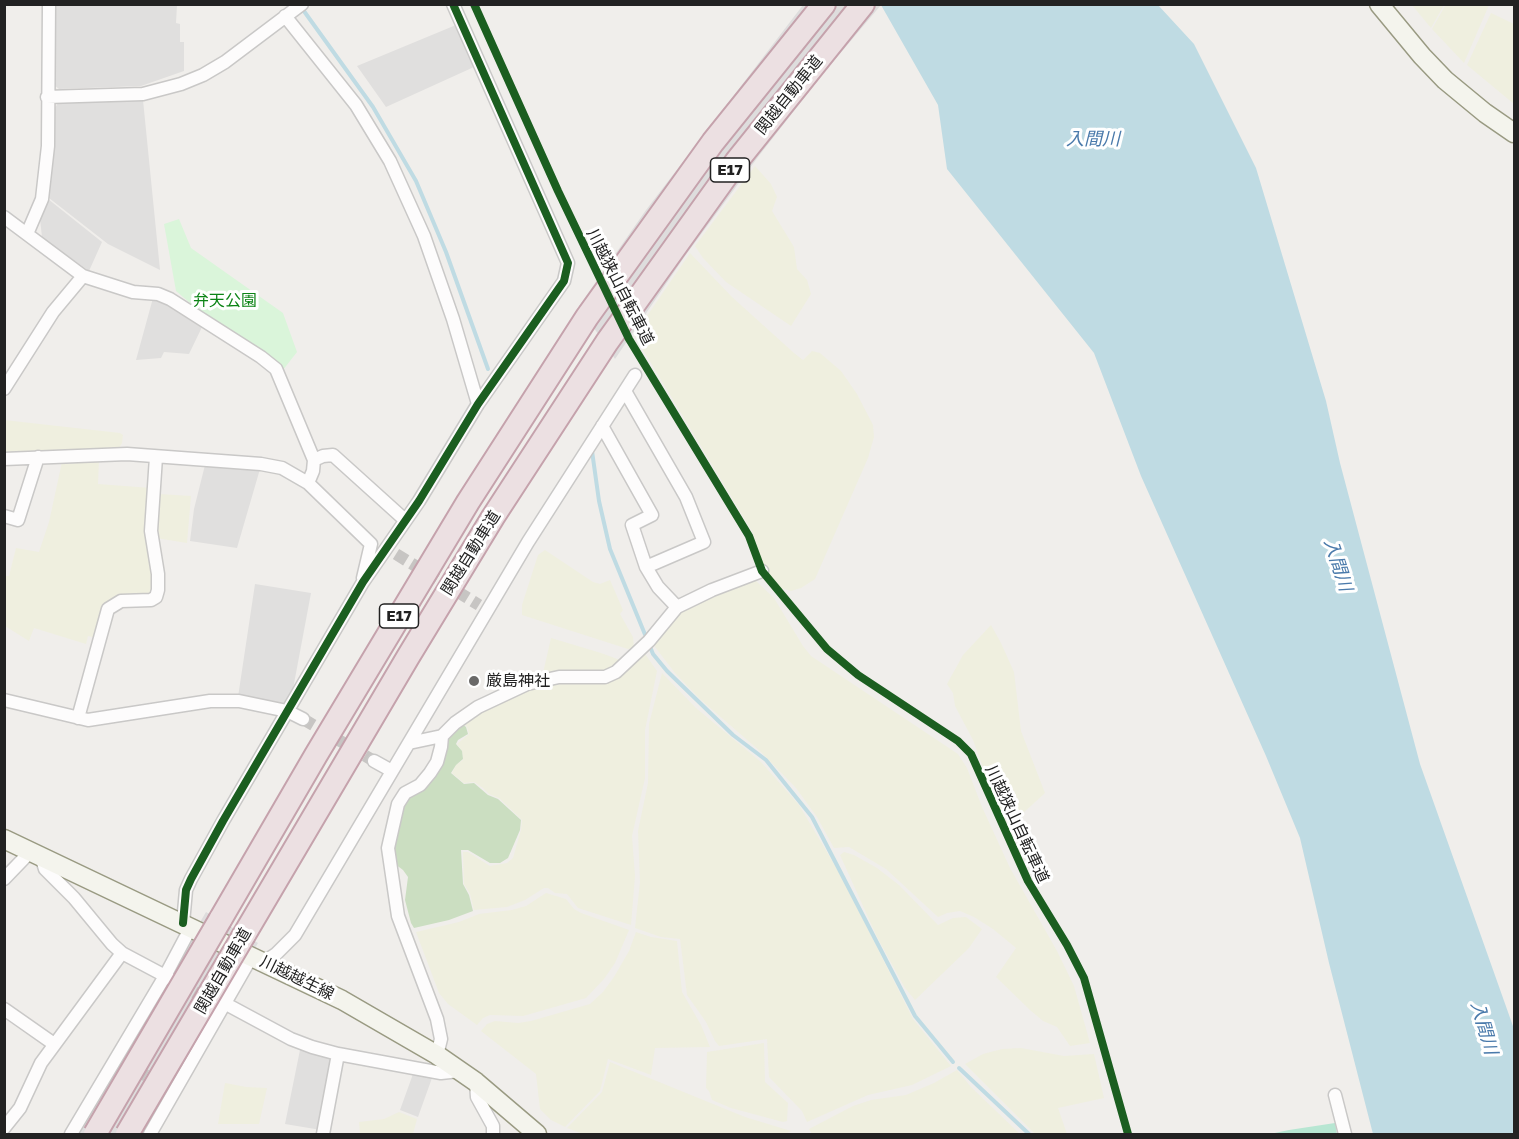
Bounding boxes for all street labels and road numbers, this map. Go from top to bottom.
street label: 関越自動車道 [751,52,827,138]
road number: E17 [710,158,750,182]
street label: 川越狭山自転車道 [582,226,658,348]
street label: 関越自動車道 [437,507,505,599]
road number: E17 [380,604,418,628]
street label: 川越狭山自転車道 [981,762,1053,886]
street label: 関越自動車道 [191,925,255,1017]
street label: 川越越生線 [257,952,337,1004]

